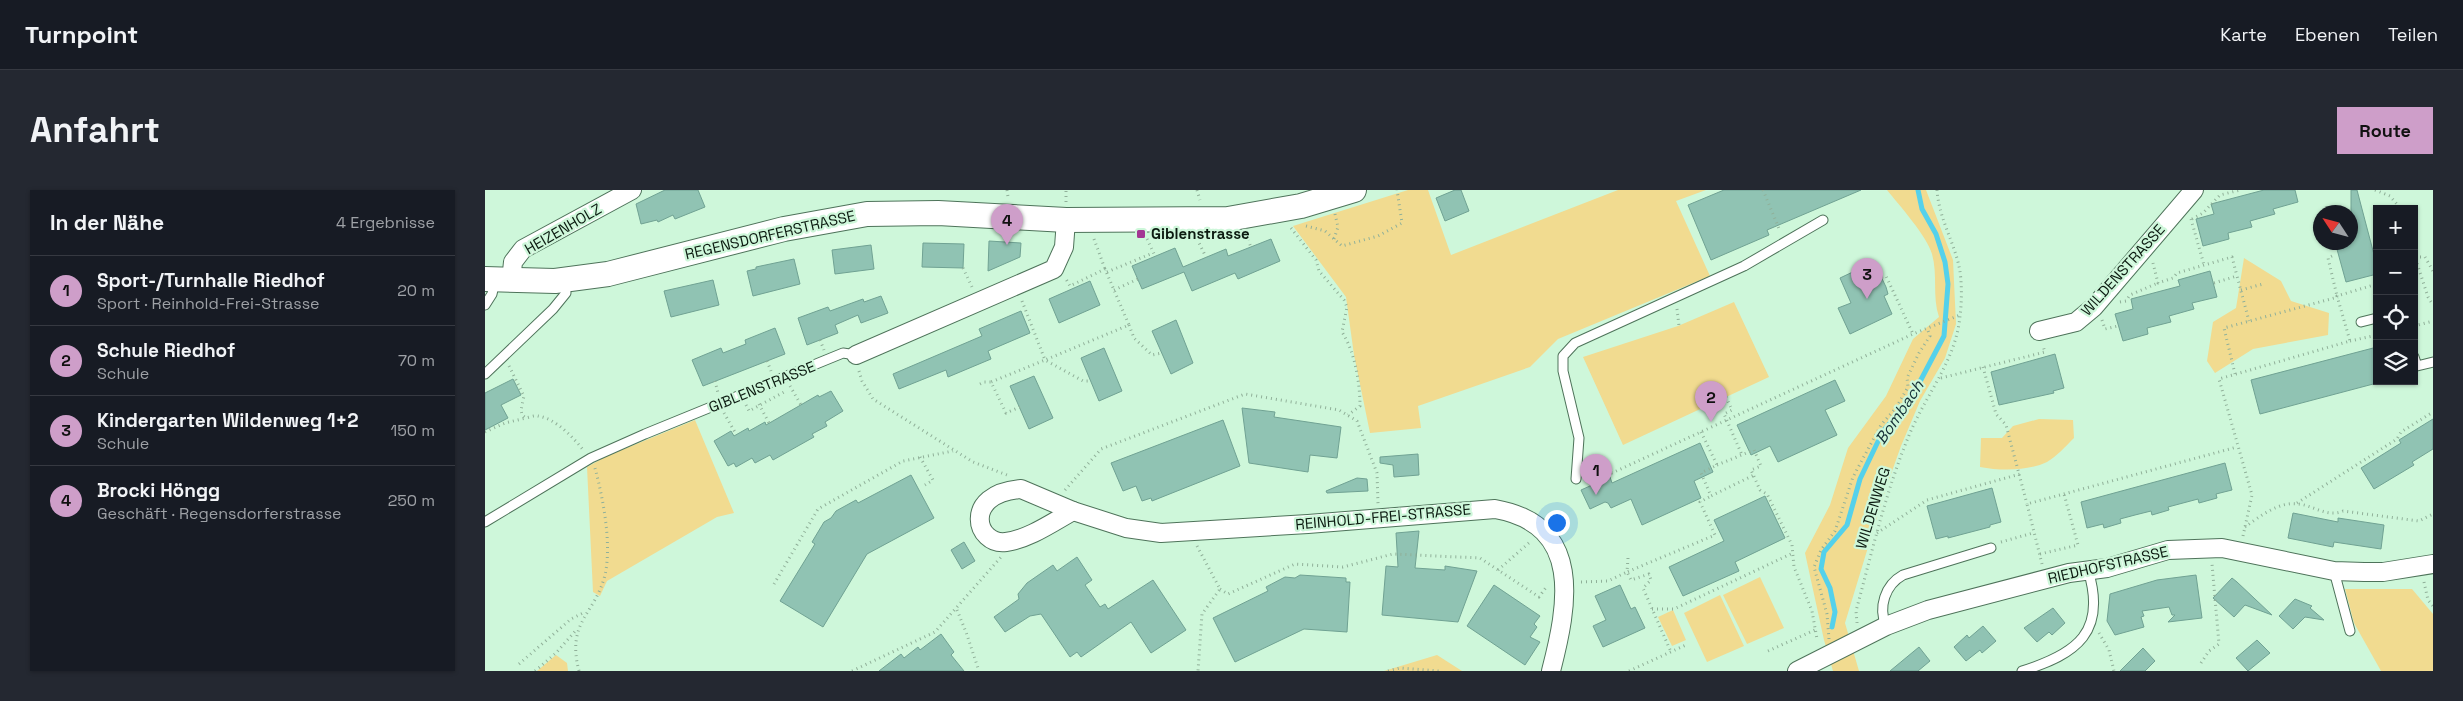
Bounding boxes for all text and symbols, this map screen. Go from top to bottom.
text: Turnpoint [25,19,138,50]
text: Karte [2220,23,2267,46]
text: Ebenen [2295,23,2360,46]
text: Teilen [2388,23,2438,46]
button: Route [2337,107,2433,154]
text: Anfahrt [30,108,160,152]
street label: HEIZENHOLZ [521,199,605,258]
pin: 4 [991,204,1023,245]
north arrow [2313,205,2358,250]
map controls [2373,205,2418,385]
button: + [2373,205,2418,250]
street label: REGENSDORFERSTRASSE [683,206,857,263]
text: In der Nähe [50,209,164,236]
text: 4 Ergebnisse [336,212,435,233]
street label: WILDENSTRASSE [2077,220,2169,319]
place label: Giblenstrasse [1151,224,1250,243]
marker: Giblenstrasse [1135,228,1147,240]
button: − [2373,250,2418,295]
pin: 3 [1851,258,1883,299]
text: Sport-/Turnhalle Riedhof [97,268,325,293]
text: 1 [62,280,70,301]
text: 20 m [397,280,435,301]
text: Sport · Reinhold-Frei-Strasse [97,293,320,314]
button: locate [2373,295,2418,340]
text: Schule Riedhof [97,338,235,363]
button: layers [2373,340,2418,385]
text: 2 [61,350,71,371]
text: 70 m [398,350,435,371]
street label: GIBLENSTRASSE [706,356,818,417]
text: Schule [97,363,149,384]
water label: Bombach [1870,375,1929,448]
pin: 2 [1695,381,1727,422]
text: Kindergarten Wildenweg 1+2 [97,408,359,433]
text: 3 [61,420,71,441]
text: 150 m [391,420,435,441]
text: Schule [97,433,149,454]
pin: 1 [1580,454,1612,495]
street label: WILDENWEG [1851,465,1894,551]
text: Brocki Höngg [97,478,220,503]
text: 4 [61,490,71,511]
text: 250 m [388,490,435,511]
street label: REINHOLD-FREI-STRASSE [1294,499,1472,534]
text: Geschäft · Regensdorferstrasse [97,503,342,524]
your location [1544,510,1570,536]
street label: RIEDHOFSTRASSE [2046,541,2170,588]

